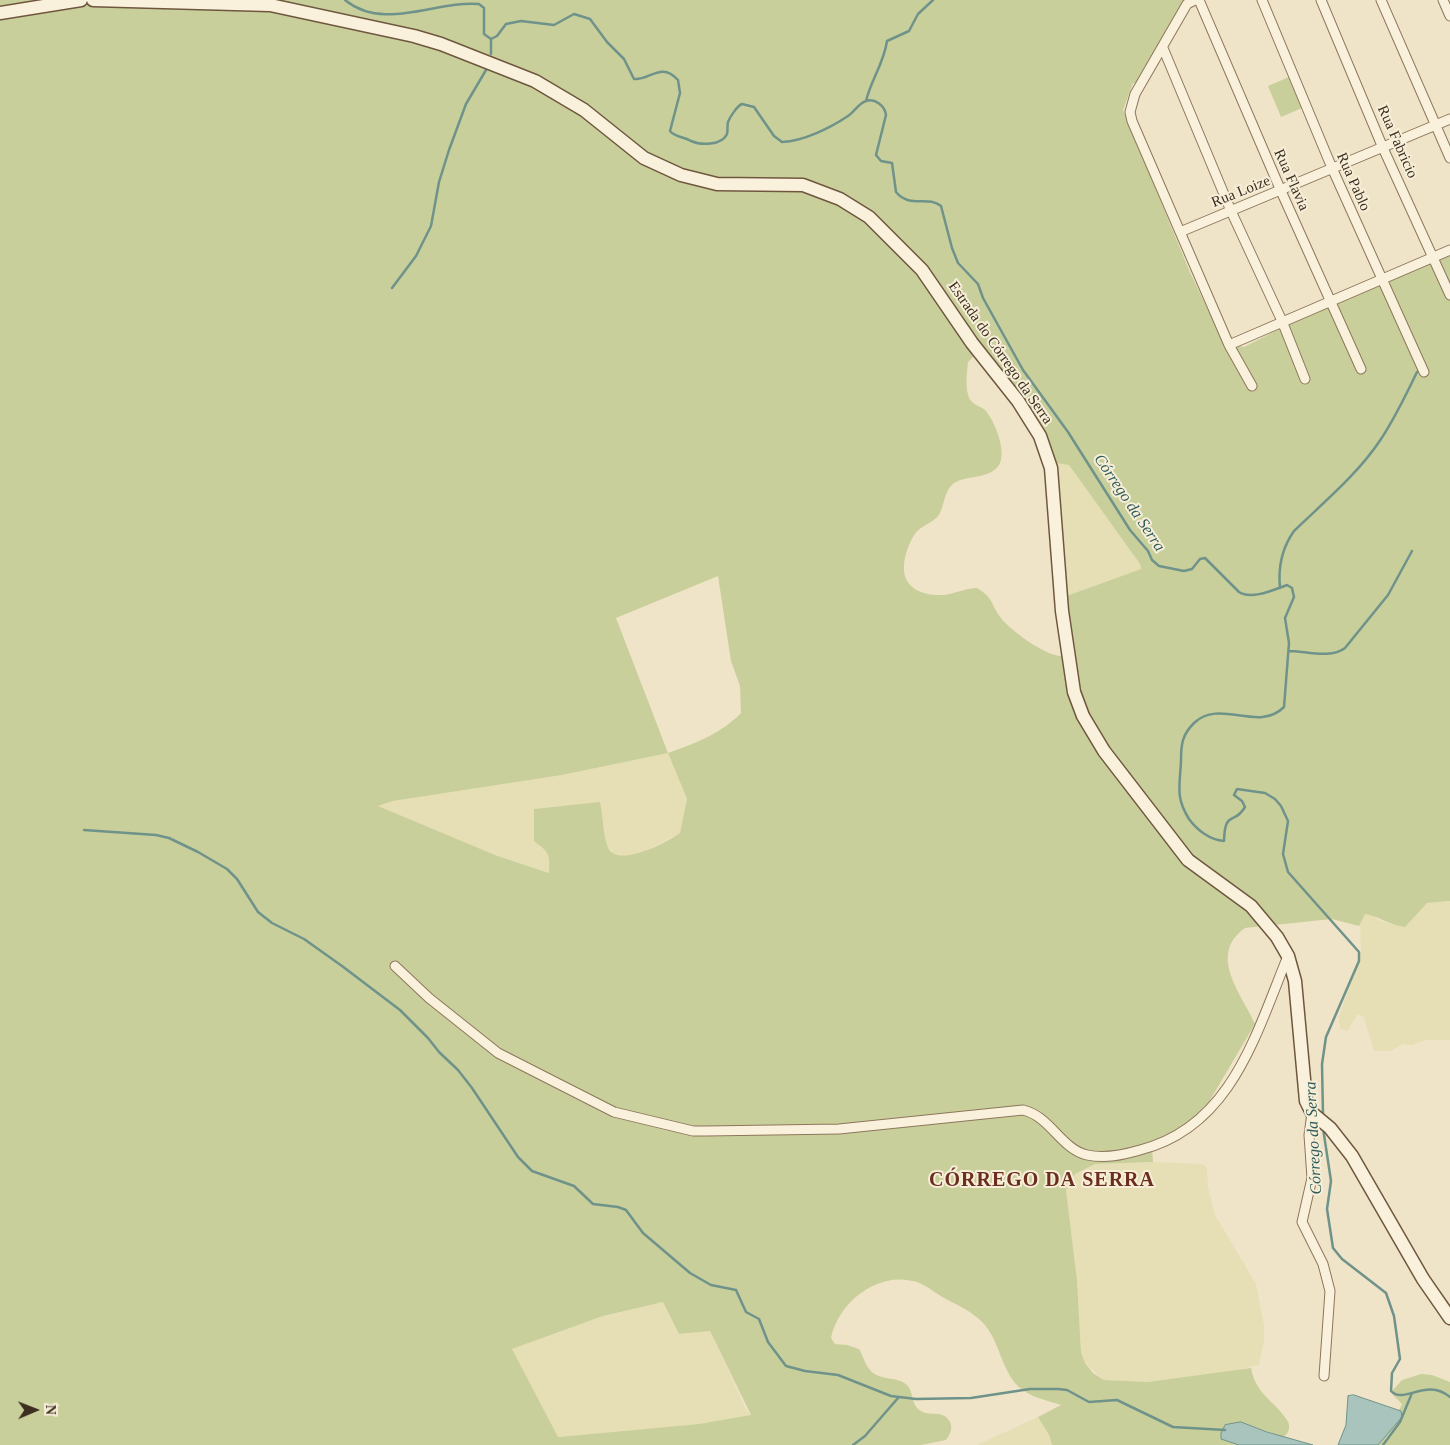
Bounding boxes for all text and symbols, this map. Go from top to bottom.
street label: Rua Fabricio [1373,103,1421,181]
street label: Rua Flavia [1269,146,1313,214]
street label: Rua Pablo [1332,150,1374,214]
street label: Rua Loize [1209,172,1273,212]
street label: Estrada do Córrego da Serra [944,278,1056,428]
water label: Córrego da Serra [1089,451,1169,555]
water label: Córrego da Serra [1301,1081,1327,1195]
district label: CÓRREGO DA SERRA [927,1169,1157,1193]
north arrow [10,1385,60,1435]
text: N [43,1405,58,1415]

